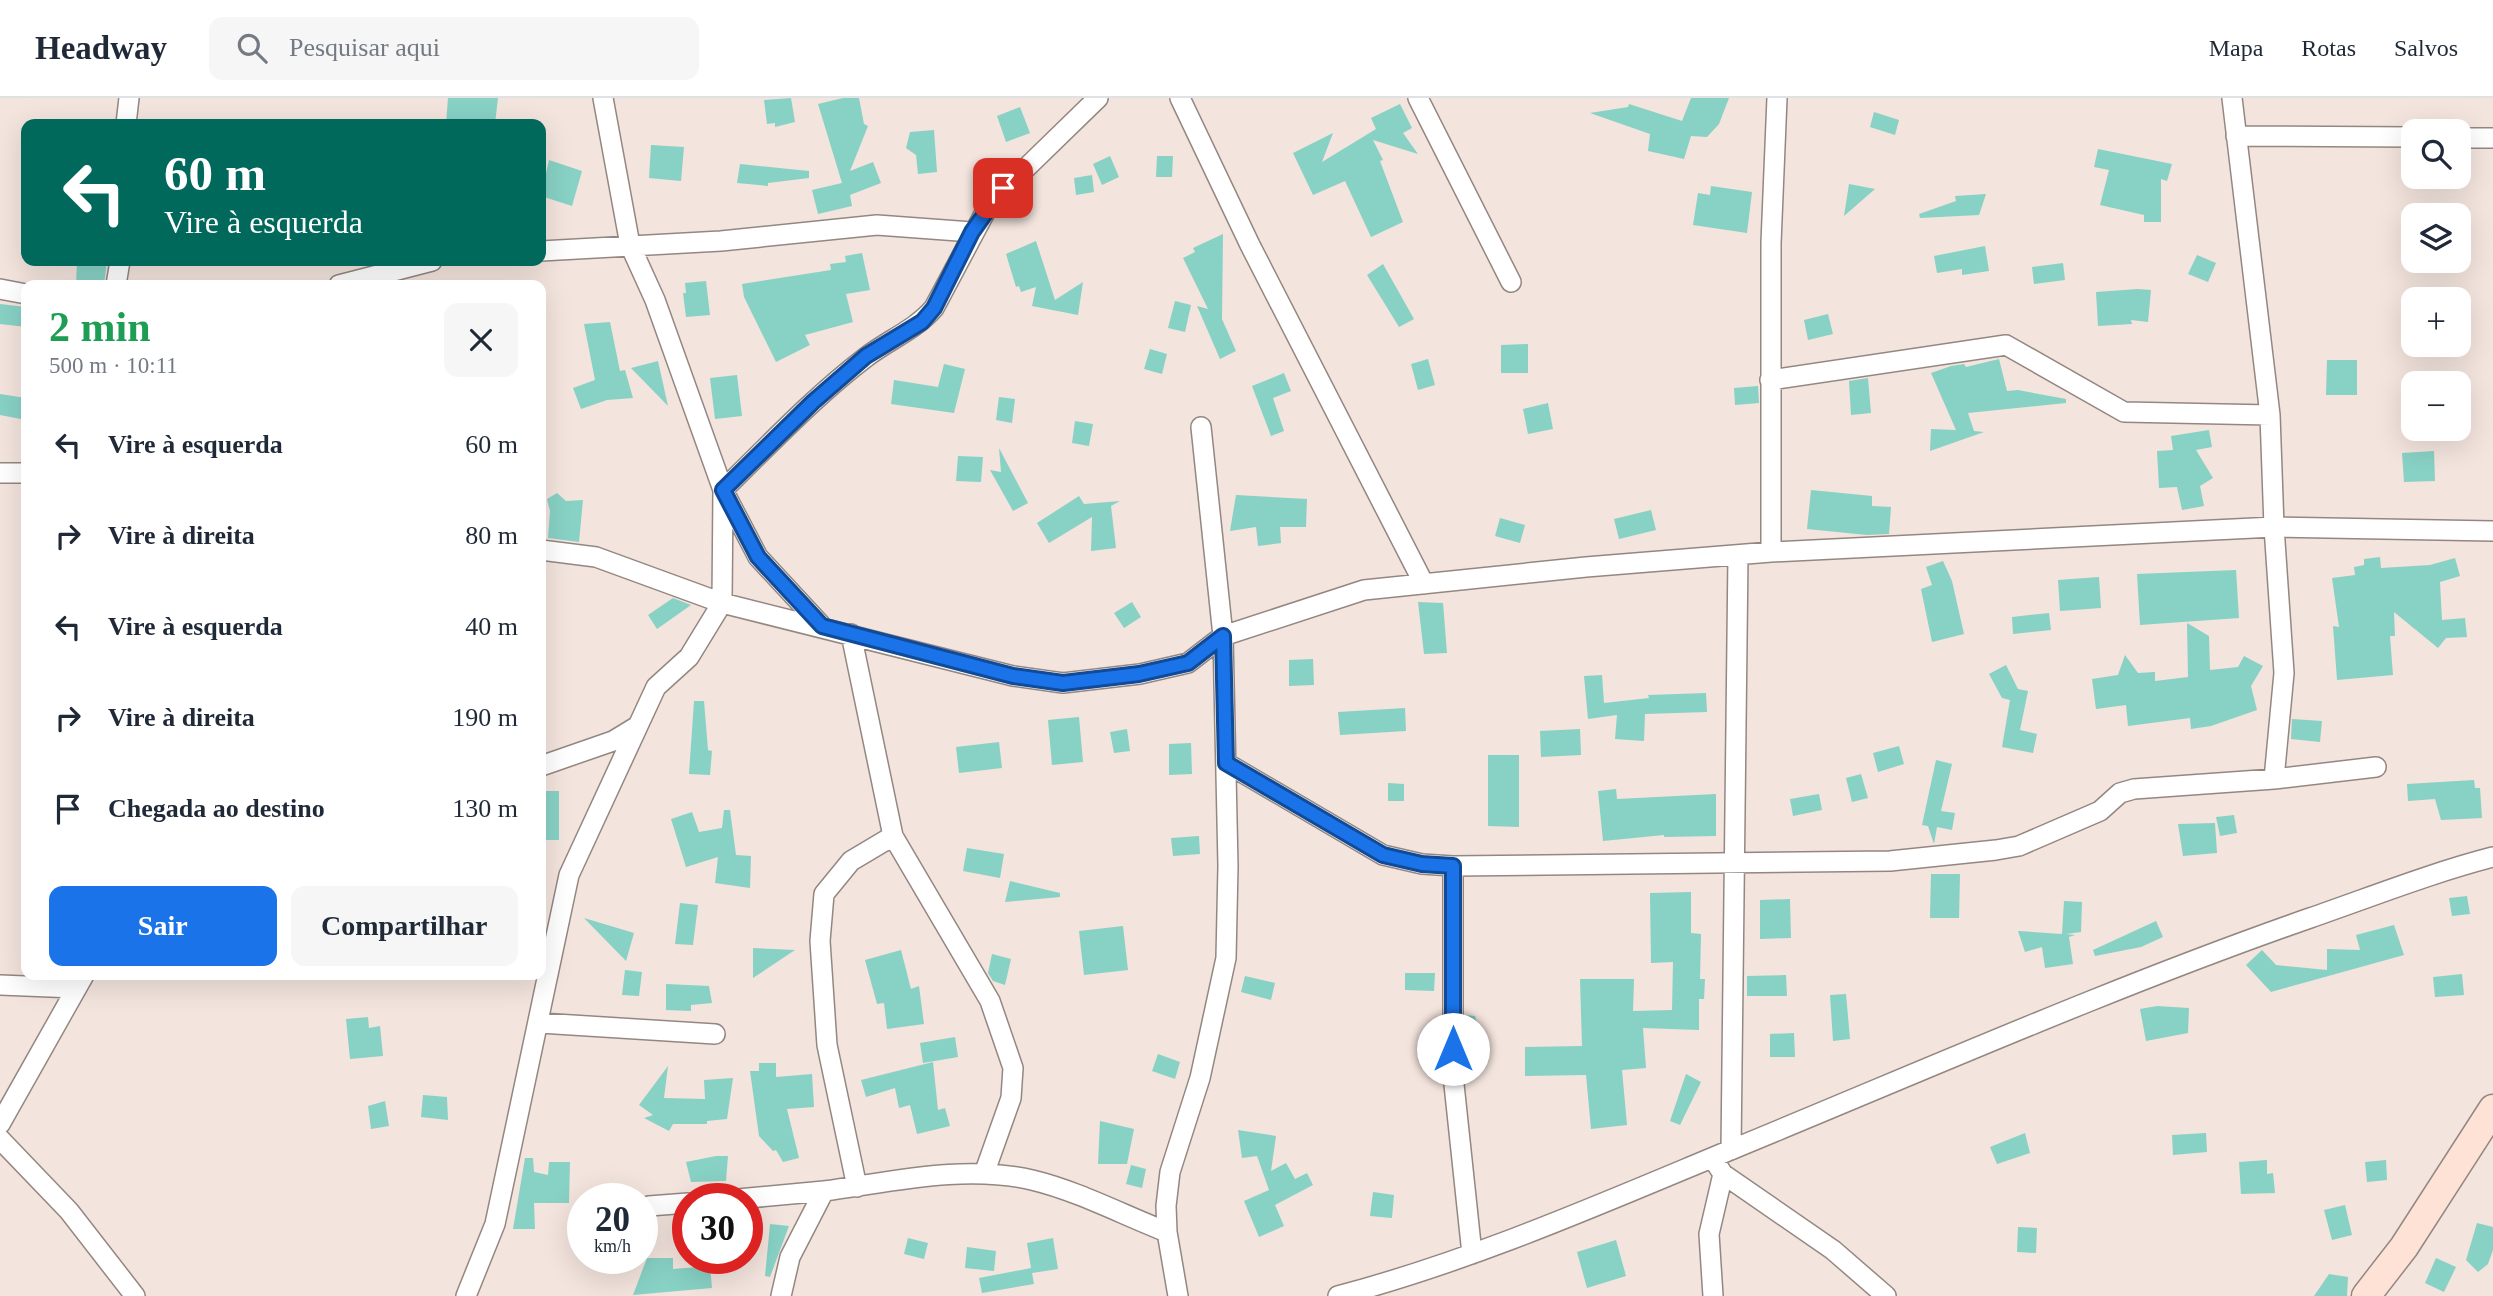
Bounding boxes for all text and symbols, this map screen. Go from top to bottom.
search box [209,17,699,80]
icon: search [233,29,271,67]
text: Headway [35,30,167,66]
text: Pesquisar aqui [289,33,440,62]
text: Mapa [2209,35,2263,61]
text: Rotas [2301,35,2356,61]
text: Salvos [2394,35,2458,61]
map controls [2401,119,2471,441]
button: search [2401,119,2471,189]
text: 60 m [164,146,266,201]
icon: left [49,147,140,238]
pin [973,158,1033,218]
icon: arrive [984,169,1022,207]
button: layers [2401,203,2471,273]
text: Vire à esquerda [164,204,363,240]
button: + [2401,287,2471,357]
button: close [444,303,518,377]
text: 2 min [49,304,151,350]
text: 500 m · 10:11 [49,353,178,378]
button: − [2401,371,2471,441]
icon: left [49,426,87,464]
text: Vire à esquerda [108,430,283,459]
text: 60 m [465,430,518,459]
icon: right [49,517,87,555]
text: Vire à direita [108,521,255,550]
text: 80 m [465,521,518,550]
icon: left [49,608,87,646]
text: Vire à esquerda [108,612,283,641]
text: 40 m [465,612,518,641]
icon: right [49,699,87,737]
text: Vire à direita [108,703,255,732]
text: 190 m [452,703,518,732]
icon: arrive [49,790,87,828]
text: Chegada ao destino [108,794,325,823]
text: 130 m [452,794,518,823]
button: Sair [49,886,277,966]
button: Compartilhar [291,886,518,966]
position arrow [1416,1012,1490,1086]
speed limit sign: 30 [672,1183,763,1274]
text: 20 [595,1200,630,1239]
text: km/h [594,1236,631,1256]

